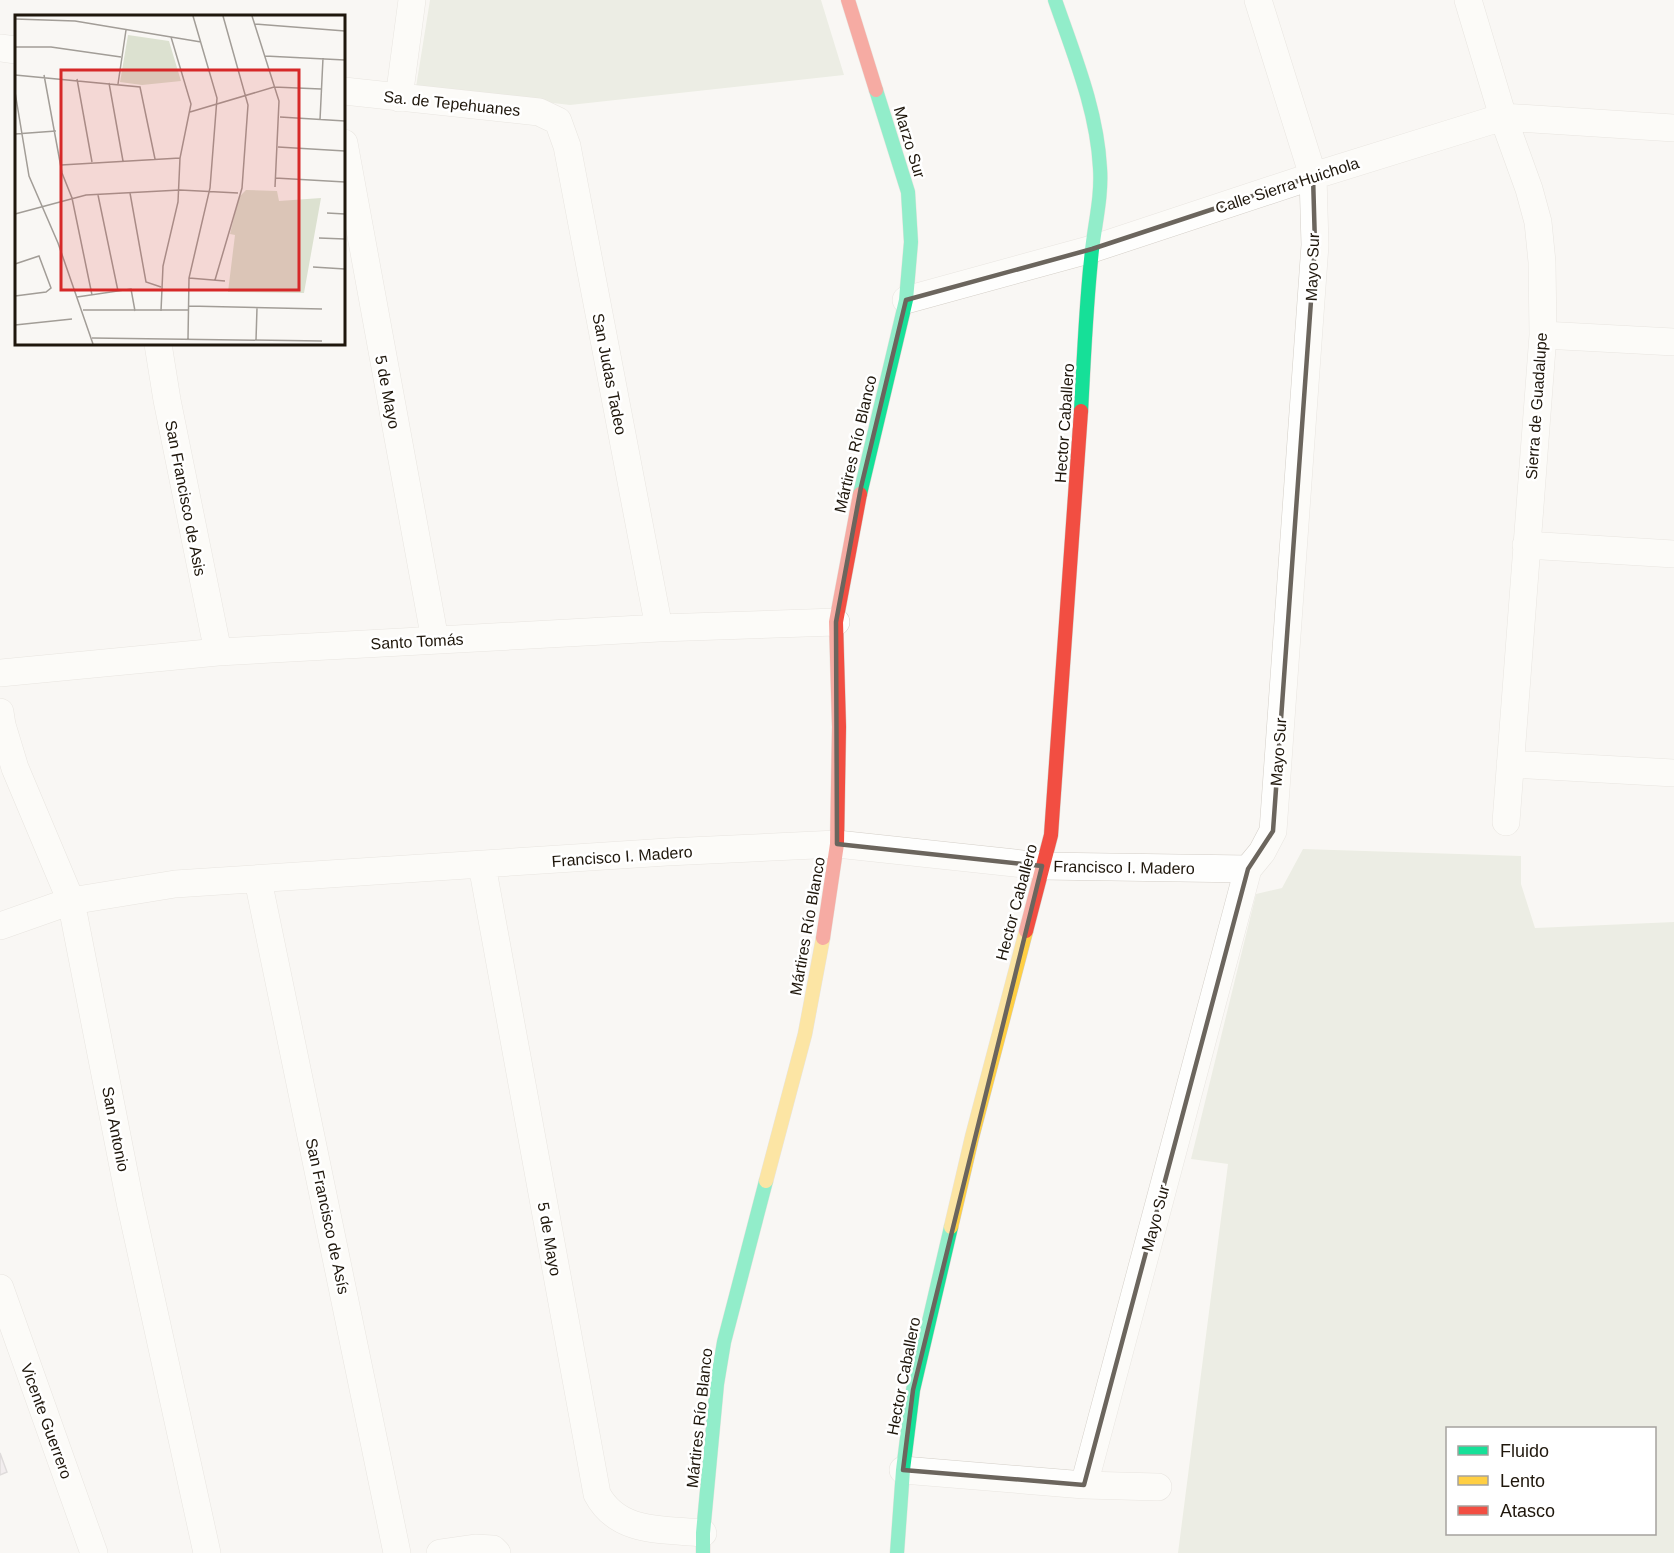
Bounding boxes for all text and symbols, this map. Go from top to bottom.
inset map [15,15,345,345]
street label: Sa. de Tepehuanes [383,88,521,119]
street label: Marzo Sur [891,104,929,181]
street label: Calle Sierra Huichola [1213,154,1361,217]
street label: Mayo Sur [1303,232,1322,302]
street label: San Judas Tadeo [589,312,630,436]
street label: Sierra de Guadalupe [1523,332,1550,480]
street label: 5 de Mayo [372,354,403,430]
street label: Hector Caballero [1052,362,1077,484]
street label: Mártires Río Blanco [831,374,880,514]
street label: San Francisco de Asis [162,419,209,577]
street label: Santo Tomás [370,631,464,652]
street label: Mayo Sur [1268,717,1289,787]
street label: Hector Caballero [993,842,1040,962]
street label: Francisco I. Madero [551,843,693,870]
street label: Mártires Río Blanco [787,855,828,997]
street label: Francisco I. Madero [1053,858,1195,877]
street label: San Antonio [99,1085,132,1173]
street label: San Francisco de Asís [303,1136,352,1296]
street label: Mayo Sur [1138,1182,1173,1253]
street label: 5 de Mayo [535,1201,564,1277]
street label: Hector Caballero [884,1315,923,1437]
street label: Mártires Río Blanco [684,1347,715,1489]
street label: Vicente Guerrero [18,1361,75,1481]
legend [1446,1427,1656,1535]
text: Fluido [1500,1441,1549,1461]
text: Lento [1500,1471,1545,1491]
text: Atasco [1500,1501,1555,1521]

